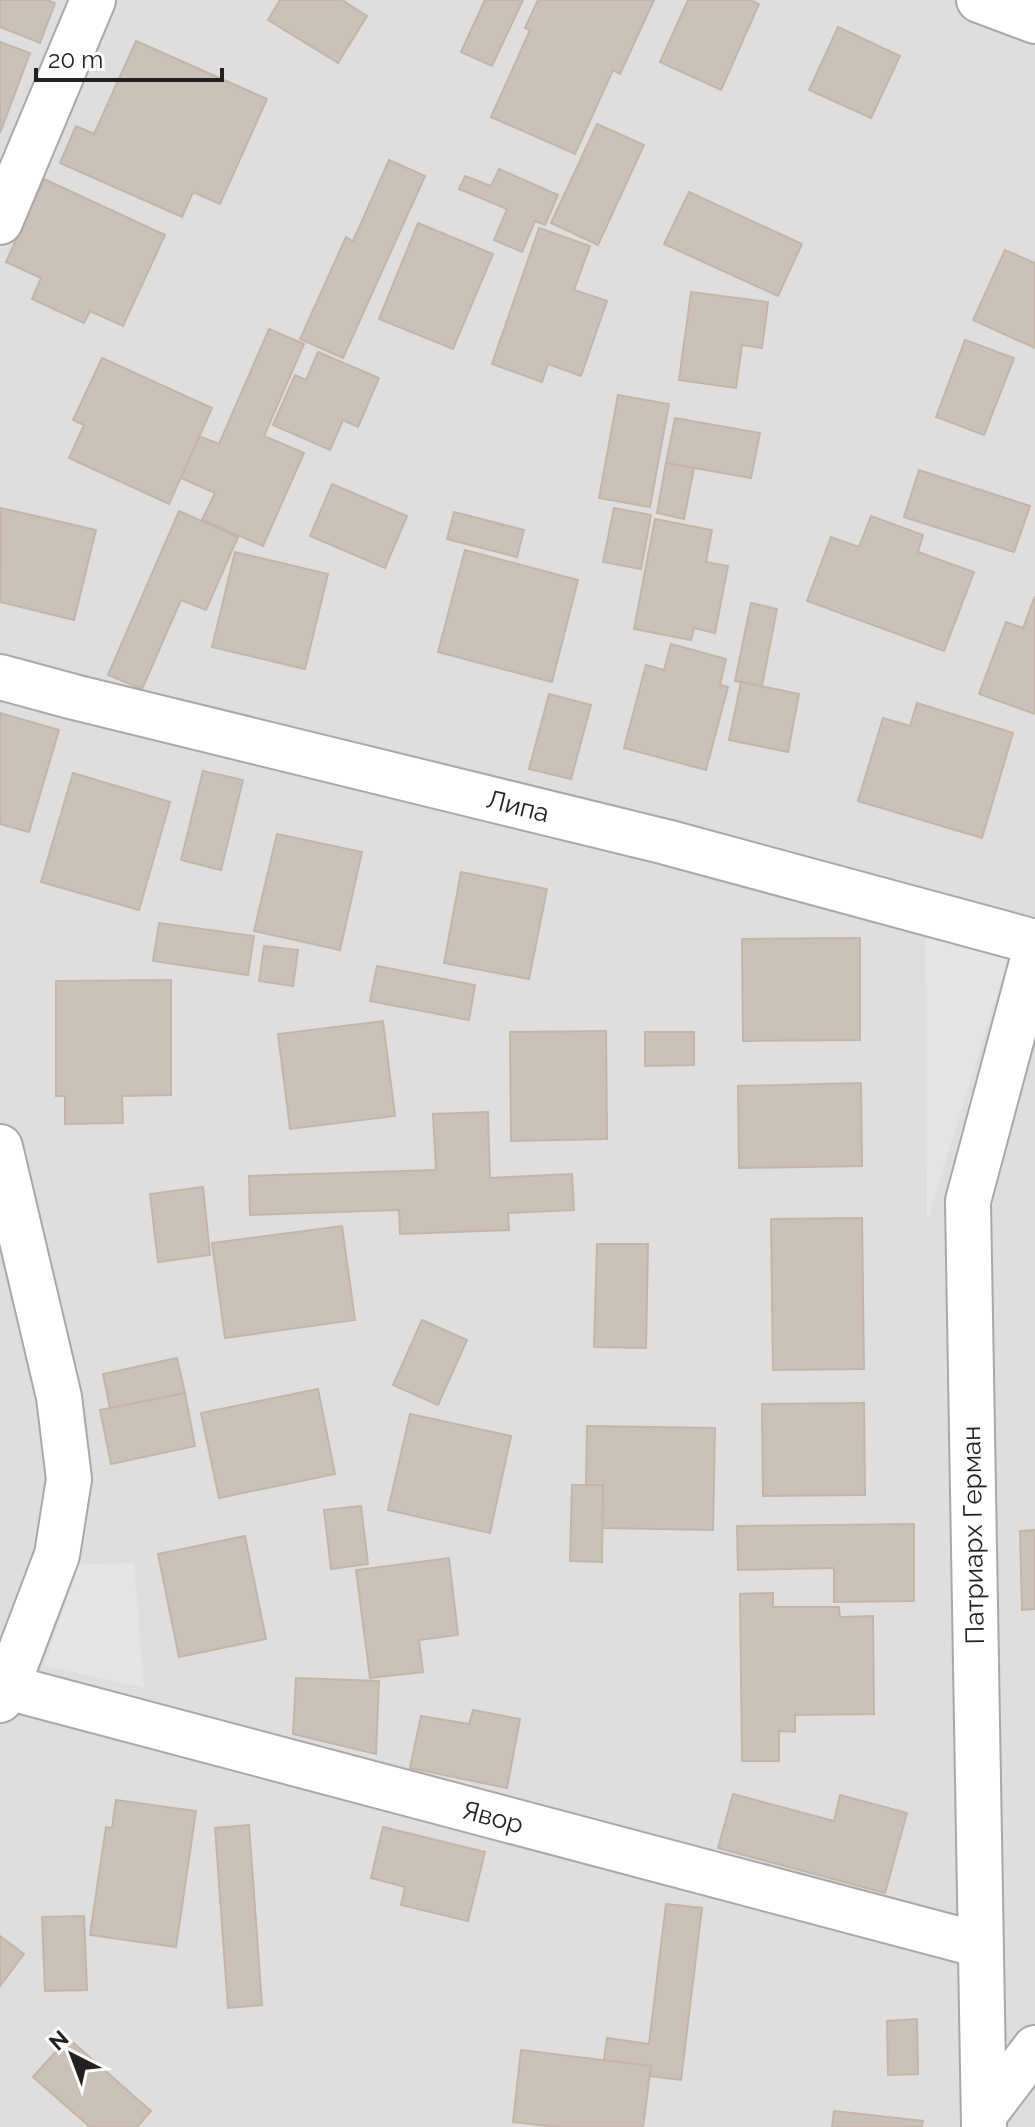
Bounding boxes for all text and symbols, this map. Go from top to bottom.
scale bar [36,32,222,82]
text: 20 m [48,45,103,74]
street label: Липа [484,784,552,828]
street label: Патриарх Герман [956,1425,990,1645]
street label: Явор [459,1794,527,1840]
north arrow [32,2015,112,2095]
text: N [44,2025,74,2055]

